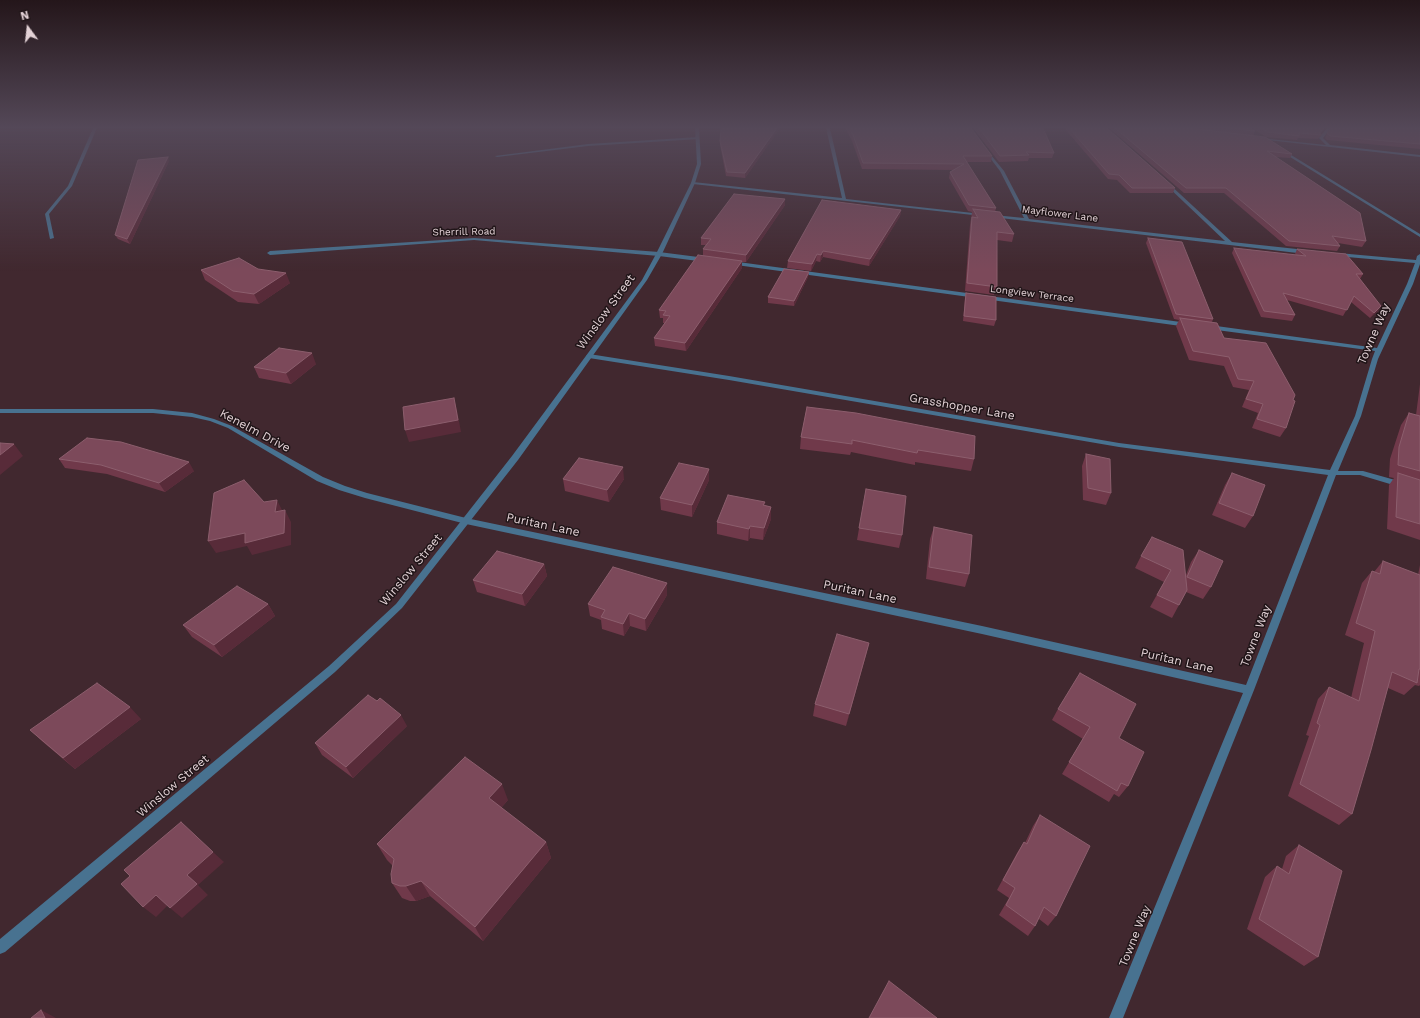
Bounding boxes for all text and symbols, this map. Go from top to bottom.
north arrow [8,8,48,48]
text: N [19,9,30,23]
street label: Mayflower Lane [1021,203,1099,225]
street label: Sherrill Road [432,225,496,239]
street label: Winslow Street [574,272,638,352]
street label: Longview Terrace [989,283,1075,305]
street label: Towne Way [1355,301,1393,367]
street label: Grasshopper Lane [908,391,1016,423]
street label: Kenelm Drive [217,406,293,456]
street label: Puritan Lane [505,510,581,540]
street label: Winslow Street [377,531,445,609]
street label: Puritan Lane [822,577,898,607]
street label: Towne Way [1238,603,1274,669]
street label: Puritan Lane [1139,646,1215,676]
street label: Winslow Street [134,752,212,820]
street label: Towne Way [1116,903,1154,969]

